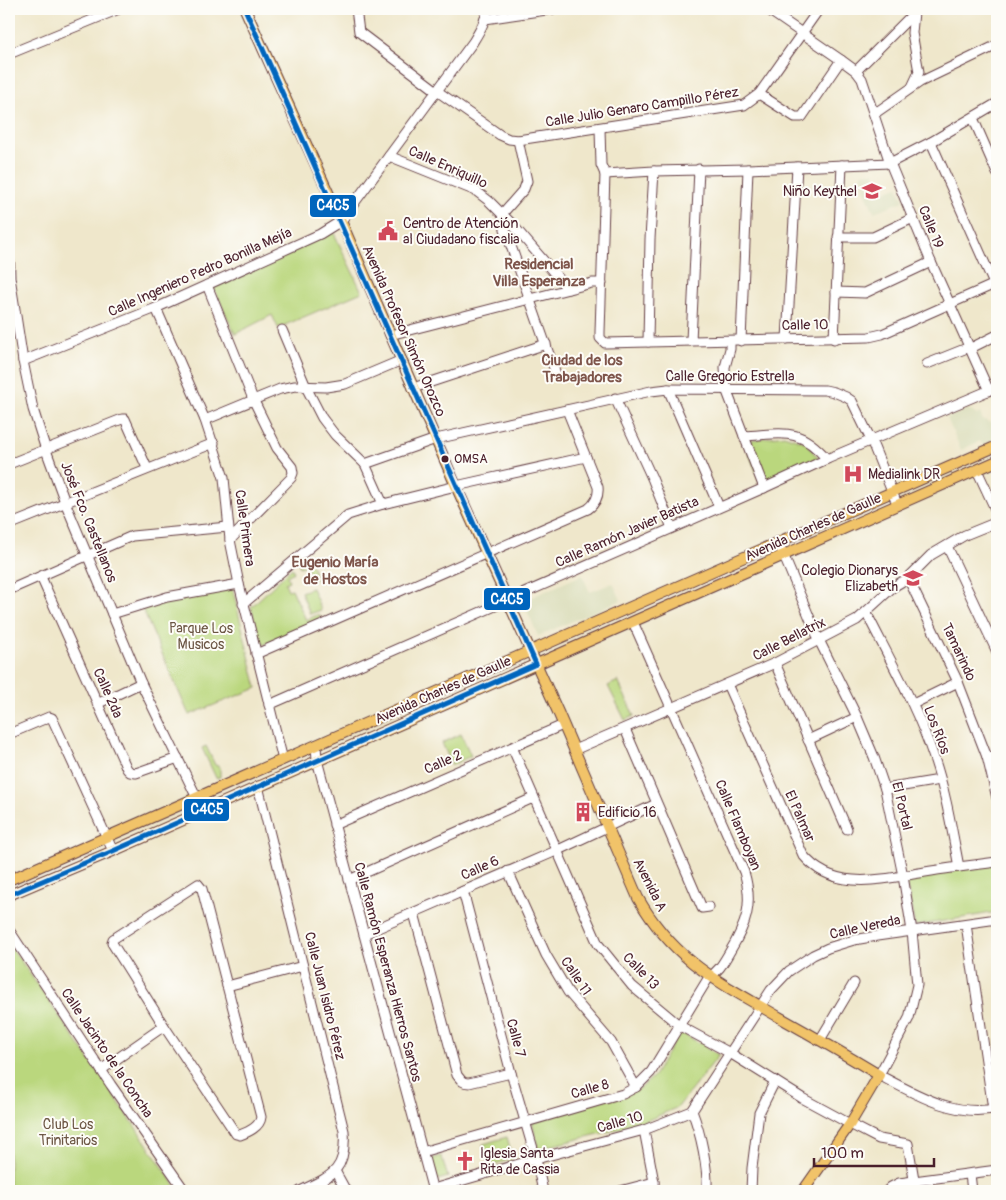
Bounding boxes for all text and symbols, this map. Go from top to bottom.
street label: Calle Julio Genaro Campillo Pérez [544,83,740,131]
street label: Calle Enriquillo [406,142,491,192]
school or university icon: Niño Keythel [861,180,883,202]
place label: Niño Keythel [783,183,857,200]
line badge: C4C5 [309,194,357,218]
text: C4C5 [317,197,350,214]
street label: Calle 19 [915,203,947,251]
place label: Centro de Atención al Ciudadano fiscalia [403,215,520,248]
public building icon: Centro de Atención al Ciudadano fiscalia [377,220,399,242]
street label: Calle Ingeniero Pedro Bonilla Mejía [106,224,294,320]
street label: Avenida Profesor Simón Orozco [358,243,450,420]
district label: Residencial Villa Esperanza [492,255,586,291]
street label: Calle 10 [781,316,829,334]
district label: Ciudad de los Trabajadores [541,351,623,387]
street label: Calle Gregorio Estrella [665,368,795,385]
place label: OMSA [454,451,488,467]
marker: OMSA [440,454,450,464]
street label: José Fco. Castellanos [57,459,121,586]
hospital icon: Medialink DR [842,463,864,485]
place label: Medialink DR [868,466,940,483]
street label: Calle Primera [231,489,259,567]
street label: Avenida Charles de Gaulle [742,489,884,565]
street label: Calle Ramón Javier Batista [553,493,701,571]
district label: Eugenio María de Hostos [292,553,378,589]
place label: Colegio Dionarys Elizabeth [801,562,899,595]
school or university icon: Colegio Dionarys Elizabeth [902,567,924,589]
line badge: C4C5 [483,587,531,611]
text: C4C5 [491,591,524,608]
street label: Calle Bellatrix [750,613,828,665]
park label: Parque Los Musicos [169,620,234,653]
street label: Tamarindo [938,620,980,684]
street label: Avenida Charles de Gaulle [372,652,514,728]
street label: Calle 2da [89,665,127,721]
street label: Los Ríos [920,703,954,757]
street label: Calle 2 [421,746,465,778]
street label: Calle Flamboyan [711,777,765,873]
street label: El Portal [888,780,916,832]
street label: El Palmar [781,788,819,844]
line badge: C4C5 [183,798,230,822]
text: C4C5 [191,801,224,818]
building icon: Edificio 16 [572,801,594,823]
place label: Edificio 16 [598,804,657,821]
street label: Calle 6 [458,852,502,884]
street label: Avenida A [629,856,671,914]
street label: Calle Ramón Esperanza Hierros Santos [350,860,426,1084]
street label: Calle Vereda [828,911,902,943]
street label: Calle Juan Isidro Pérez [301,930,349,1062]
street label: Calle 13 [619,949,663,993]
street label: Calle 11 [557,954,595,998]
street label: Calle Jacinto de la Concha [57,985,157,1121]
street label: Calle 7 [503,1017,529,1060]
street label: Calle 8 [569,1075,611,1103]
street label: Calle 10 [595,1107,645,1137]
park label: Club Los Trinitarios [39,1116,98,1149]
scale bar [814,1135,934,1167]
text: 100 m [821,1144,864,1163]
place label: Iglesia Santa Rita de Cassia [480,1145,559,1178]
church icon: Iglesia Santa Rita de Cassia [454,1150,476,1172]

